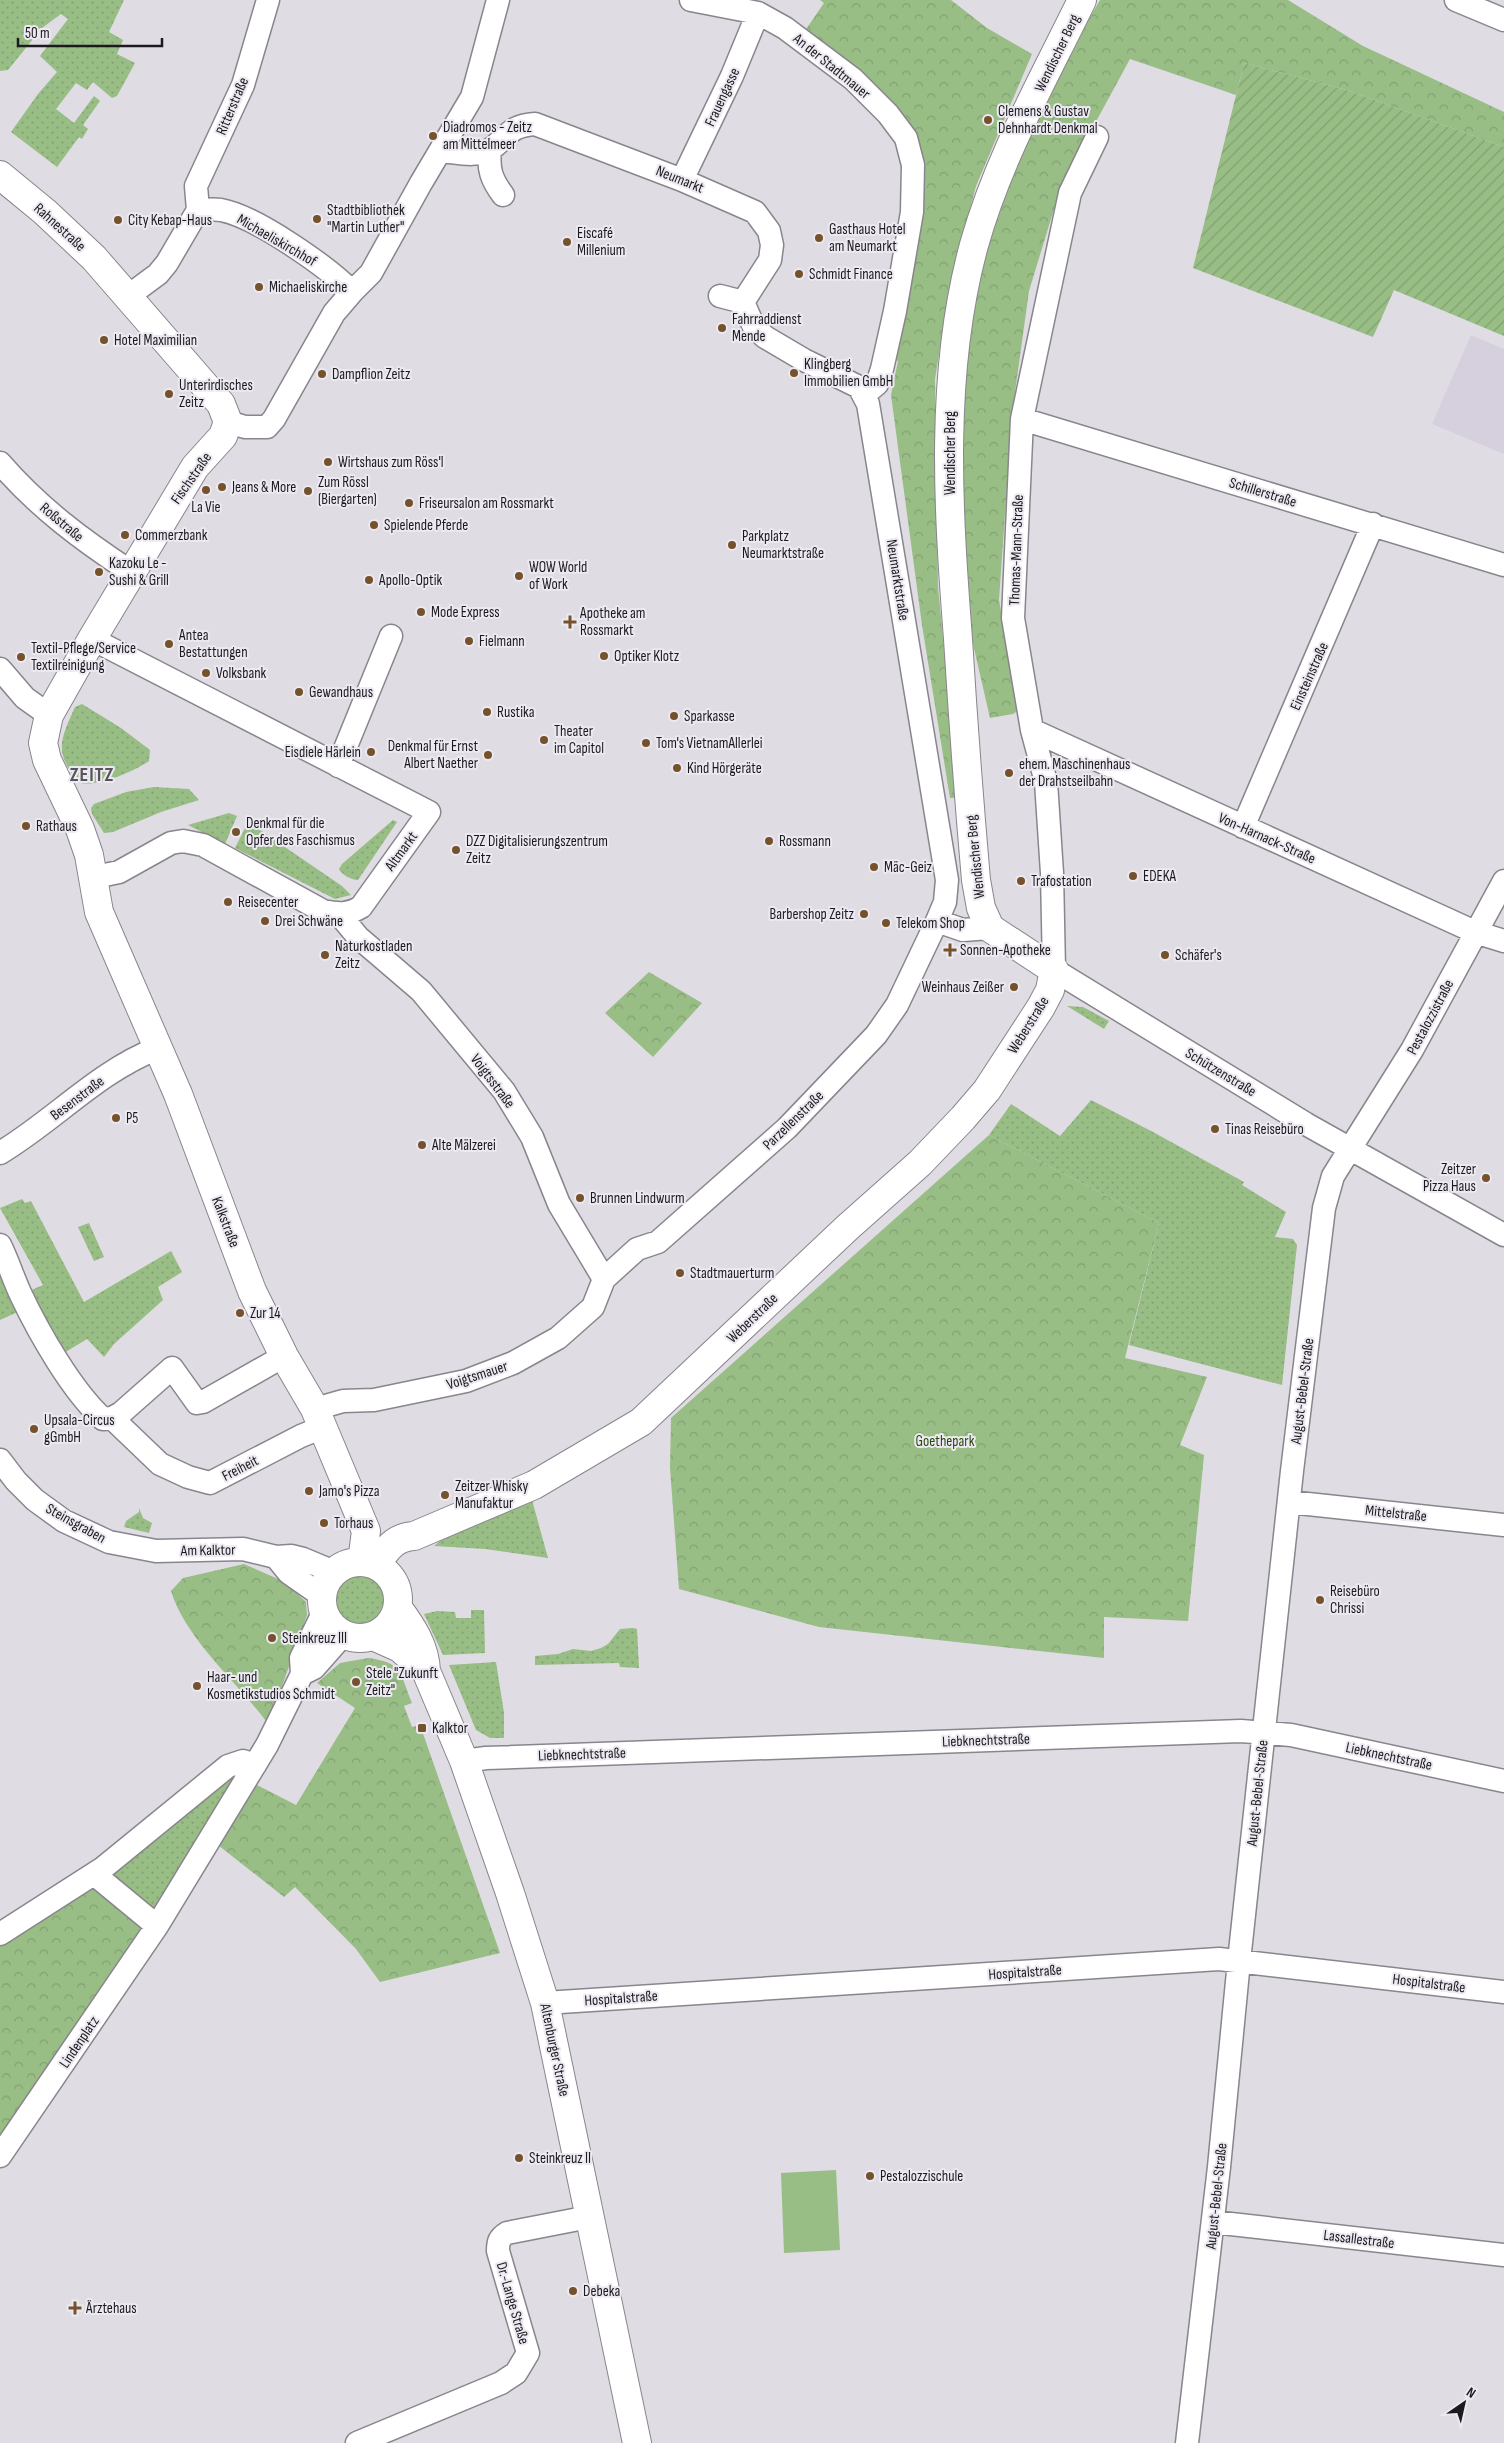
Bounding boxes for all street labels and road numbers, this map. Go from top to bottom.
street label: Wendischer Berg [1030,11,1084,95]
street label: An der Stadtmauer [788,29,875,104]
street label: Frauengasse [701,65,744,130]
street label: Ritterstraße [212,74,253,138]
street label: Neumarkt [653,161,707,198]
street label: Rahnestraße [30,199,90,256]
street label: Michaeliskirchhof [233,210,321,271]
street label: Wendischer Berg [941,411,960,495]
street label: Fischstraße [167,449,216,508]
street label: Schillerstraße [1227,473,1299,512]
street label: Thomas-Mann-Straße [1005,494,1028,606]
street label: Roßstraße [36,499,87,546]
street label: Neumarktstraße [882,538,913,622]
street label: Einsteinstraße [1286,639,1333,713]
street label: Von-Harnack-Straße [1215,809,1318,868]
street label: Wendischer Berg [962,814,989,900]
street label: Altmarkt [380,828,422,875]
street label: Pestalozzistraße [1403,976,1458,1058]
street label: Weberstraße [1003,993,1053,1057]
street label: Schützenstraße [1182,1044,1260,1101]
street label: Voigtsstraße [466,1050,519,1112]
street label: Besenstraße [47,1072,108,1125]
street label: Parzellenstraße [759,1087,828,1154]
street label: Kalkstraße [207,1194,244,1250]
street label: Weberstraße [723,1289,782,1347]
street label: August-Bebel-Straße [1286,1337,1318,1446]
street label: Voigtsmauer [444,1356,511,1394]
street label: Freiheit [219,1451,262,1486]
street label: Steinsgraben [42,1499,109,1548]
street label: Mittelstraße [1364,1501,1428,1526]
street label: Am Kalktor [179,1541,236,1560]
street label: Liebknechtstraße [942,1729,1030,1752]
street label: Liebknechtstraße [1344,1738,1434,1775]
street label: August-Bebel-Straße [1242,1739,1273,1848]
street label: Liebknechtstraße [538,1743,626,1766]
street label: Hospitalstraße [988,1960,1062,1985]
street label: Hospitalstraße [1391,1970,1467,1997]
street label: Hospitalstraße [584,1986,658,2011]
street label: Altenburger Straße [535,2001,574,2098]
street label: Lindenplatz [55,2012,104,2072]
street label: August-Bebel-Straße [1201,2142,1232,2251]
street label: Lassallestraße [1322,2226,1396,2253]
street label: Dr.-Lange Straße [492,2260,533,2346]

